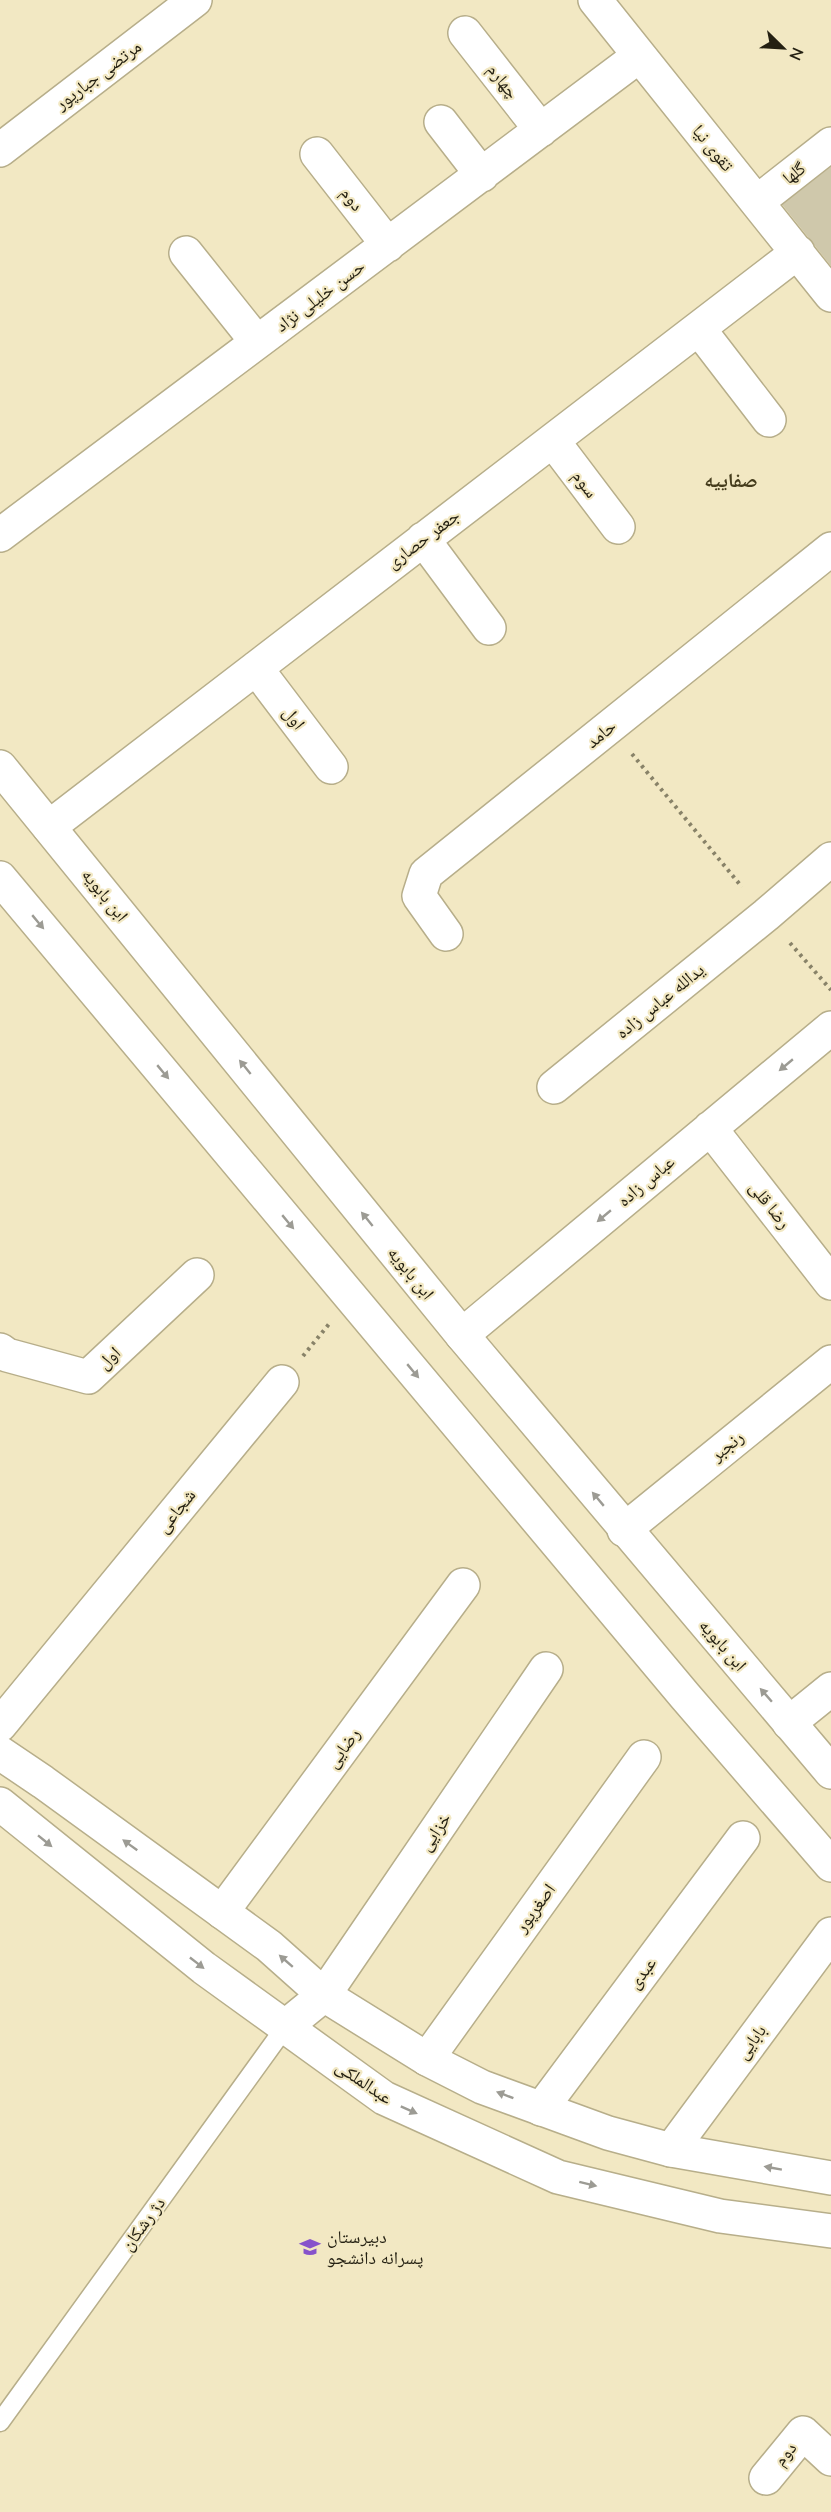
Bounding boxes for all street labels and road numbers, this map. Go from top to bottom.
street label: مرتضی جبارپور [49,35,146,116]
street label: چهارم [482,58,524,104]
street label: تقوی نیا [687,120,739,176]
street label: گلها [777,156,811,190]
street label: دوم [335,182,369,216]
street label: حسن خلیلی نژاد [270,254,370,338]
street label: سوم [567,465,603,503]
street label: جعفر حصاری [381,504,465,574]
street label: اول [277,701,311,735]
street label: حامد [581,714,621,754]
street label: ابن بابویه [76,864,134,926]
street label: یدالله عباس زاده [611,958,709,1044]
street label: عباس زاده [612,1150,680,1212]
street label: رضا قلی [744,1176,796,1234]
street label: ابن بابویه [382,1242,440,1304]
street label: اول [92,1341,126,1375]
street label: رنجبر [705,1425,749,1467]
street label: شجاعی [151,1484,201,1538]
street label: ابن بابویه [694,1614,752,1676]
street label: رضایی [320,1723,366,1773]
street label: خزایی [413,1808,457,1856]
street label: اصغرپور [509,1879,561,1938]
street label: عبدی [622,1952,662,1994]
street label: بابایی [730,2020,772,2064]
street label: عبدالملکی [331,2054,397,2110]
street label: دژ رشکان [115,2192,171,2256]
street label: دوم [768,2437,802,2471]

